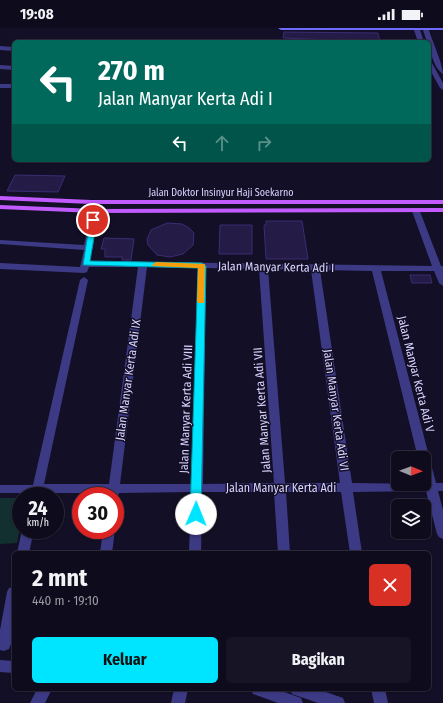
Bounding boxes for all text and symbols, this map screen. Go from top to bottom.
text: 19:08 [20,5,54,23]
text: 270 m [98,54,165,87]
icon: left [32,56,84,108]
text: Jalan Manyar Kerta Adi I [98,88,273,110]
icon: left [169,132,191,154]
icon: ahead [211,132,233,154]
icon: right [253,132,275,154]
street label: Jalan Doktor Insinyur Haji Soekarno [149,187,293,199]
pin [76,203,110,237]
icon: arrive [82,209,104,231]
street label: Jalan Manyar Kerta Adi I [218,259,334,275]
street label: Jalan Manyar Kerta Adi V [395,314,437,434]
street label: Jalan Manyar Kerta Adi IX [113,318,143,442]
street label: Jalan Manyar Kerta Adi VIII [177,344,195,474]
street label: Jalan Manyar Kerta Adi VII [251,347,273,473]
street label: Jalan Manyar Kerta Adi VI [321,348,351,472]
north arrow [391,451,431,491]
map controls [391,451,431,539]
street label: Jalan Manyar Kerta Adi [226,481,336,495]
speed limit sign: 30 [72,487,124,539]
position arrow [175,493,217,535]
text: 24 [28,496,48,520]
button: layers [391,499,431,539]
text: km/h [27,517,49,529]
text: 2 mnt [32,564,87,592]
button: close [369,564,411,606]
text: 440 m · 19:10 [32,593,99,608]
button: Keluar [32,637,218,683]
button: Bagikan [226,637,411,683]

